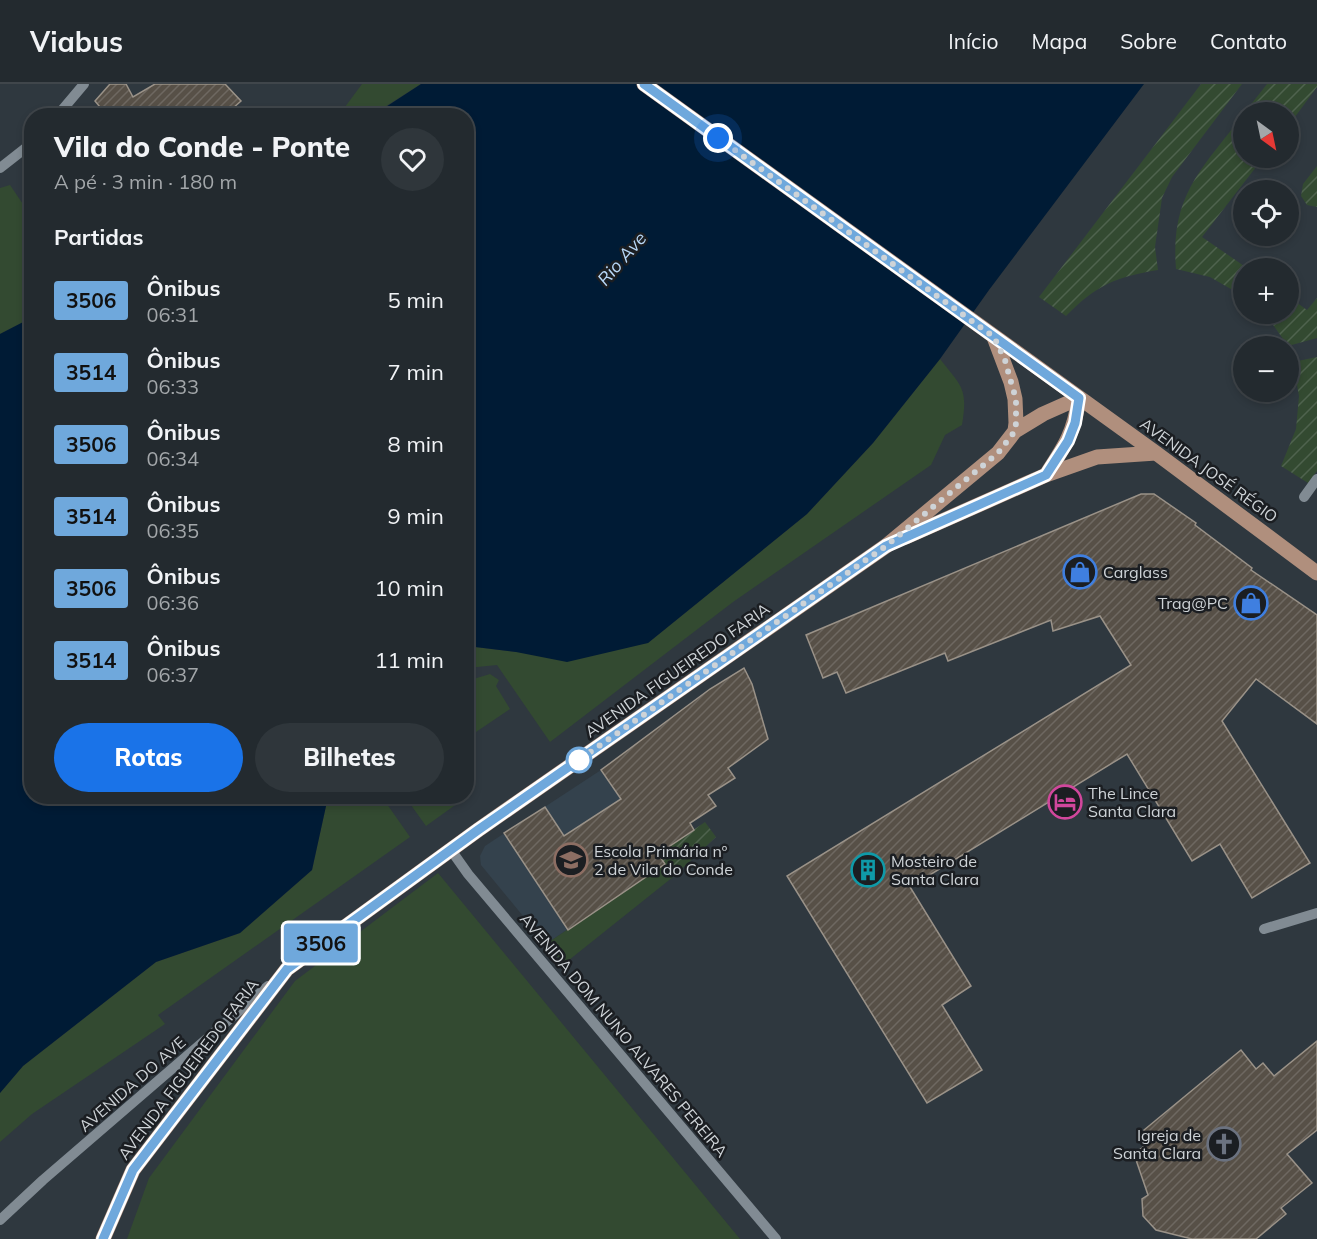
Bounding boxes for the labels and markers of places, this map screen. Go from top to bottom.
shop icon: Carglass [1062,554,1098,590]
place label: Carglass [1103,562,1168,582]
shop icon: Trag@PC [1233,585,1269,621]
place label: Trag@PC [1158,593,1228,613]
unlabelled marker [566,747,592,773]
place label: The Lince Santa Clara [1088,783,1176,821]
hotel icon: The Lince Santa Clara [1047,784,1083,820]
place label: Escola Primária nº 2 de Vila do Conde [594,841,733,879]
school or university icon: Escola Primária nº 2 de Vila do Conde [553,842,589,878]
place label: Mosteiro de Santa Clara [891,851,979,889]
building icon: Mosteiro de Santa Clara [850,852,886,888]
place label: Igreja de Santa Clara [1113,1125,1201,1163]
church icon: Igreja de Santa Clara [1206,1126,1242,1162]

